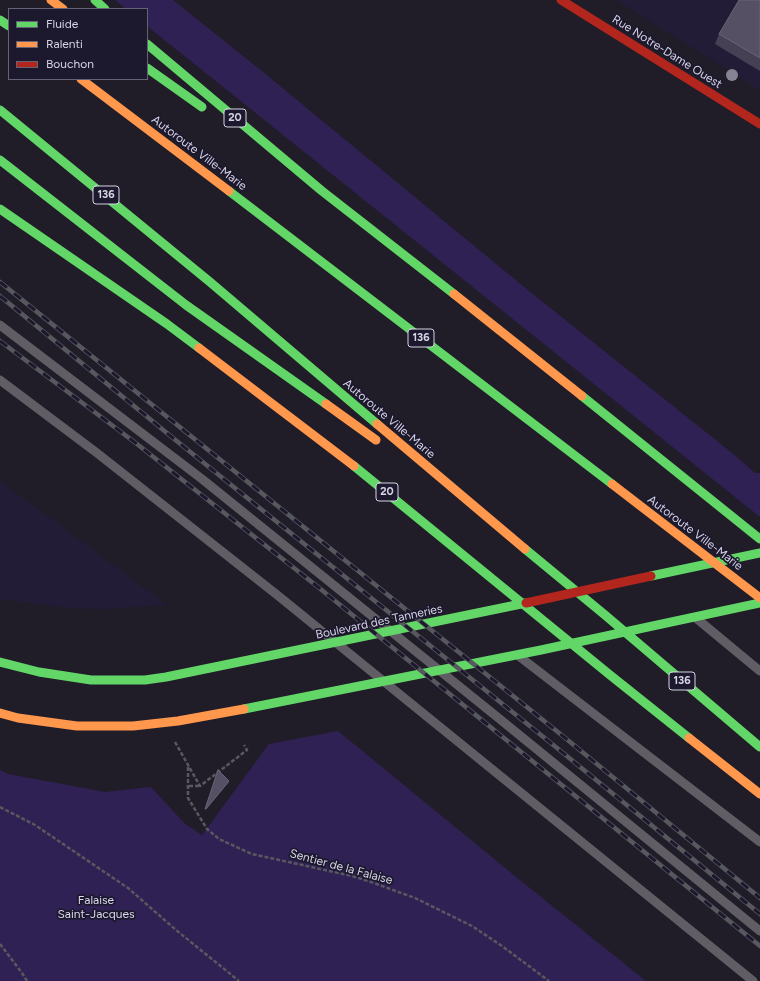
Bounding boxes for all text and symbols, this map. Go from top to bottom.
legend [8,8,148,80]
street label: Rue Notre-Dame Ouest [609,12,725,92]
text: Fluide [46,17,78,31]
text: Ralenti [46,37,83,51]
text: Bouchon [46,57,94,71]
road number: 20 [224,109,246,127]
street label: Autoroute Ville-Marie [148,112,250,194]
road number: 136 [93,186,119,204]
road number: 136 [408,329,434,347]
street label: Autoroute Ville-Marie [340,376,438,462]
road number: 20 [376,483,398,501]
street label: Autoroute Ville-Marie [644,492,746,574]
street label: Boulevard des Tanneries [314,602,444,642]
road number: 136 [669,672,695,690]
street label: Sentier de la Falaise [288,846,394,888]
park label: Falaise Saint-Jacques [57,893,135,921]

